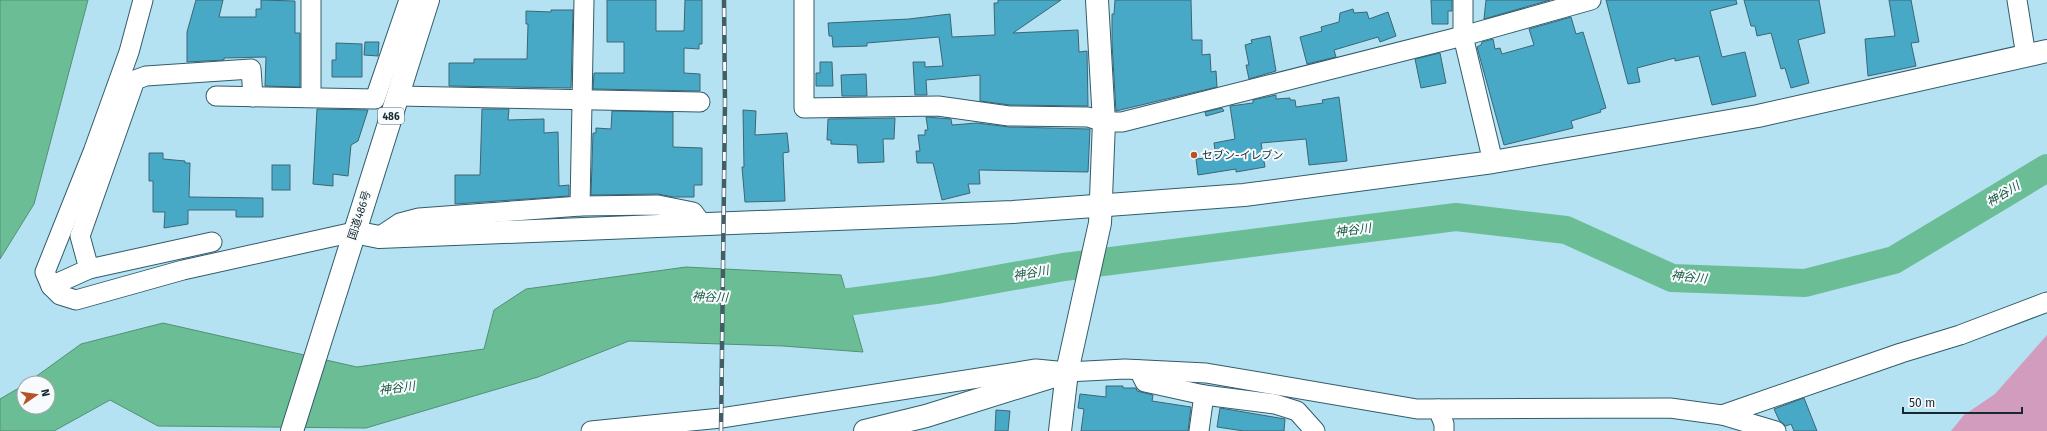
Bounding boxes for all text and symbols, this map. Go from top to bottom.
road number: 486 [378,108,404,124]
place label: セブン-イレブン [1202,149,1283,162]
marker: セブン-イレブン [1189,150,1199,160]
water label: 神谷川 [1984,178,2024,209]
street label: 国道486号 [345,189,374,241]
water label: 神谷川 [1334,221,1374,239]
water label: 神谷川 [1012,263,1052,283]
water label: 神谷川 [1670,268,1710,286]
water label: 神谷川 [692,289,730,305]
north arrow [16,375,56,415]
water label: 神谷川 [378,379,418,397]
text: N [38,388,52,398]
scale bar [1903,389,2022,415]
text: 50 m [1909,396,1935,410]

